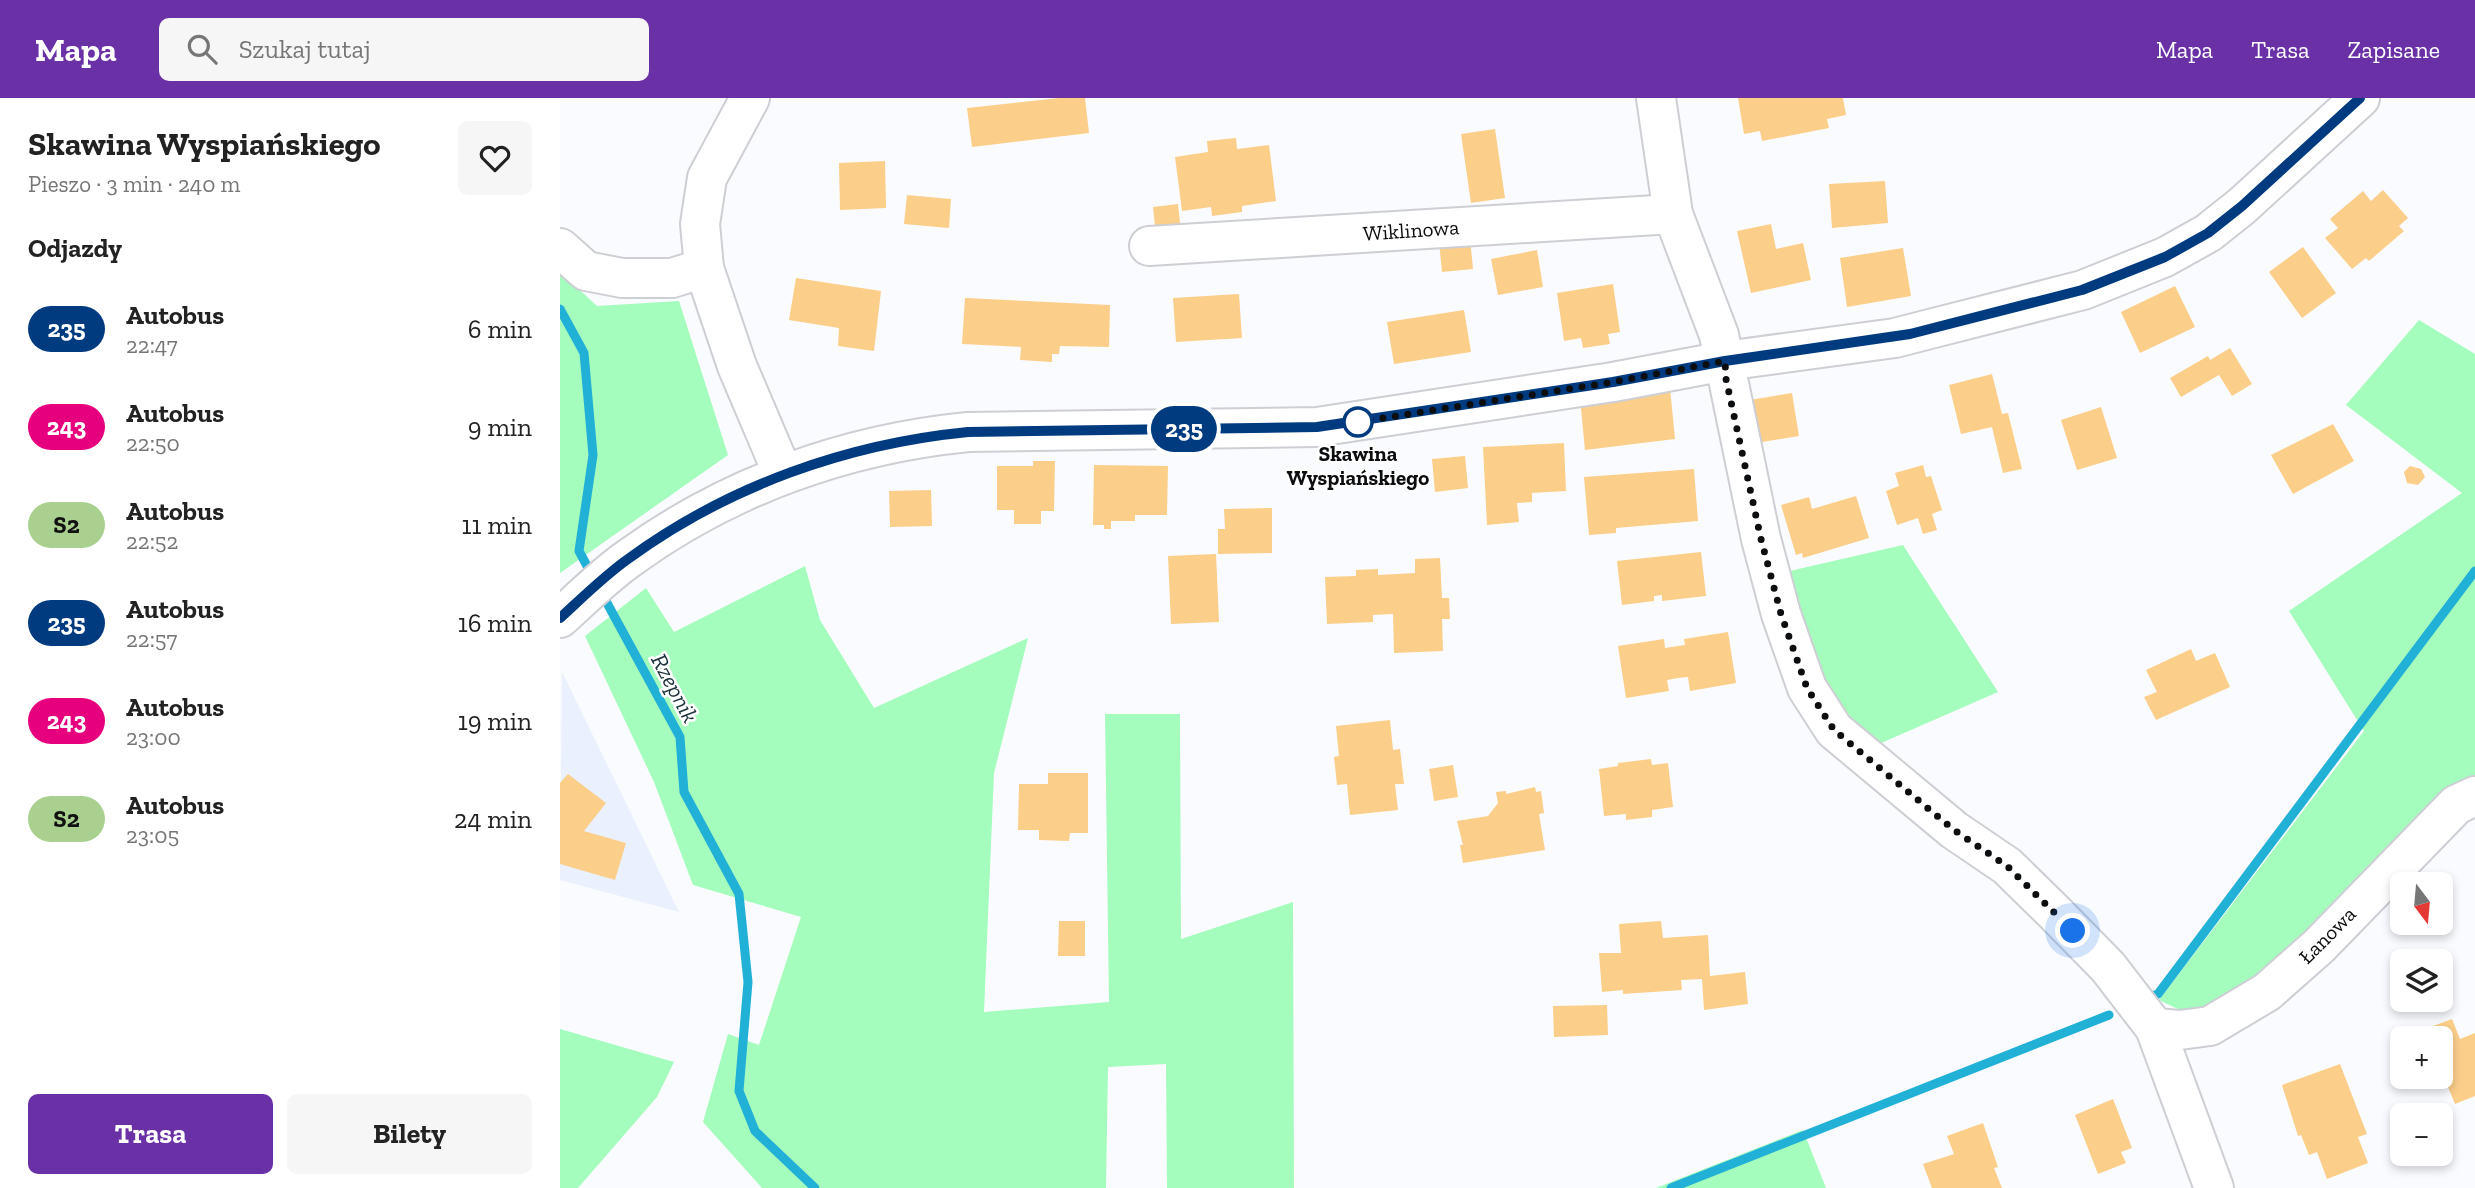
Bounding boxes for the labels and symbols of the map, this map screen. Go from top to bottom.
street label: Wiklinowa [1362,214,1460,246]
line badge: 235 [1144,406,1224,452]
marker: Skawina Wyspiańskiego [1343,407,1373,437]
place label: Skawina Wyspiańskiego [1287,441,1429,490]
water label: Rzepnik [645,649,705,727]
north arrow [2390,872,2454,934]
street label: Łanowa [2293,901,2361,969]
your location [2055,913,2090,948]

